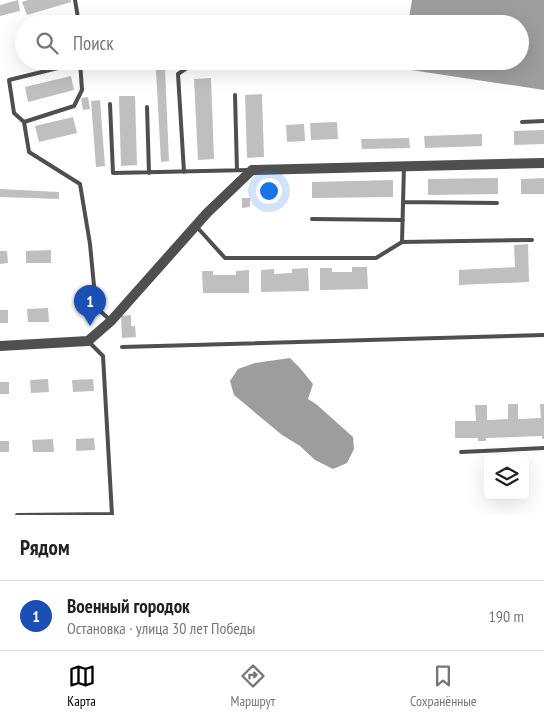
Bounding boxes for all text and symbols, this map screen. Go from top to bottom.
search box [15,15,529,70]
icon: search [33,29,61,57]
text: Поиск [73,31,114,55]
your location [256,178,282,204]
pin: 1 [74,285,106,326]
map controls [484,455,529,500]
button: layers [484,455,529,500]
text: Рядом [20,534,70,561]
text: Военный городок [67,594,190,618]
text: 1 [32,606,40,626]
text: 190 m [489,606,524,626]
text: Остановка · улица 30 лет Победы [67,618,255,638]
tab: Карта [67,662,96,710]
tab: Маршрут [231,662,275,710]
tab: Сохранённые [410,662,477,710]

